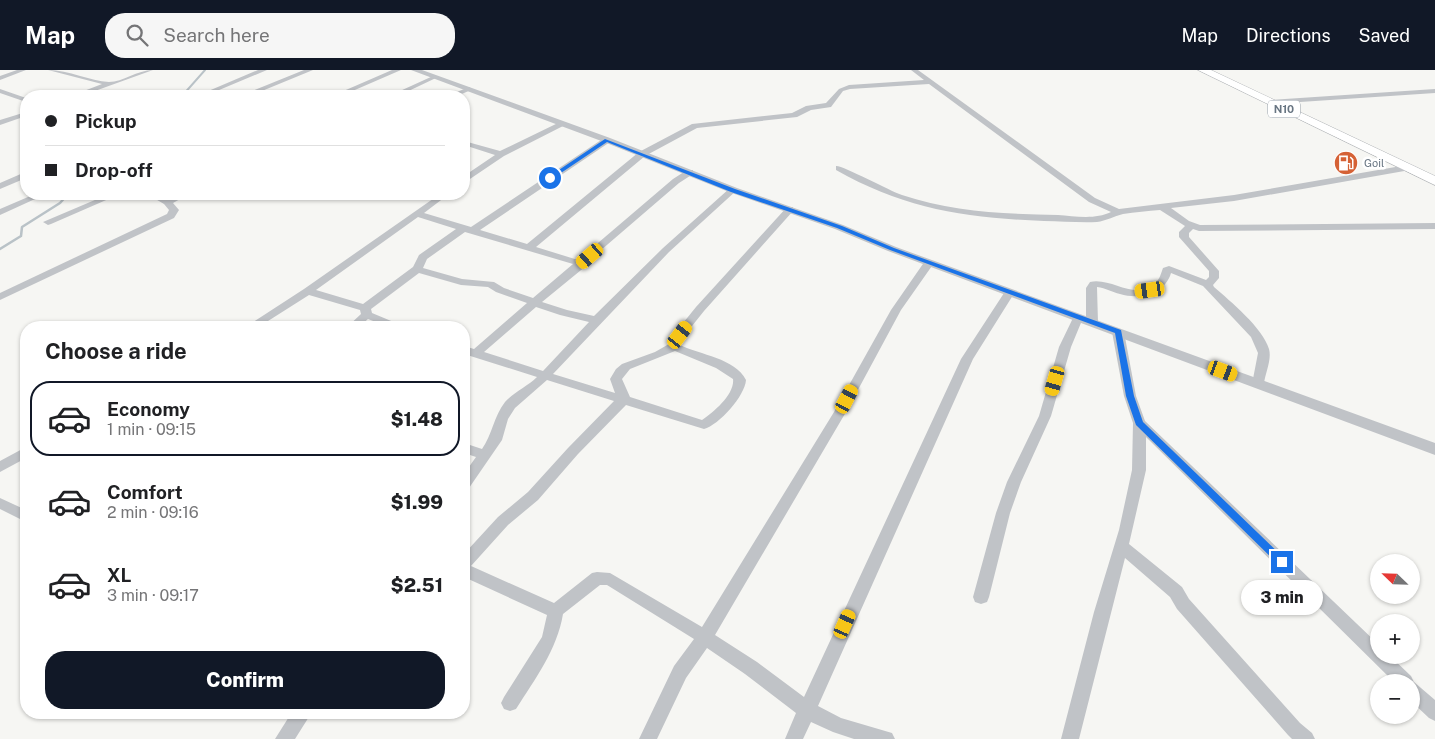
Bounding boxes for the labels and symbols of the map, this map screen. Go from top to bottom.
road number: N10 [1268,100,1300,118]
fuel station icon: Goil [1333,150,1359,176]
place label: Goil [1364,157,1384,169]
route start [539,167,561,189]
car [573,240,606,272]
car [1134,280,1165,300]
car [664,319,695,351]
car [1206,359,1239,383]
car [1043,365,1066,397]
car [833,382,860,416]
route end [1271,551,1293,573]
north arrow [1370,554,1420,604]
callout: 3 min [1241,580,1323,614]
car [832,607,857,641]

